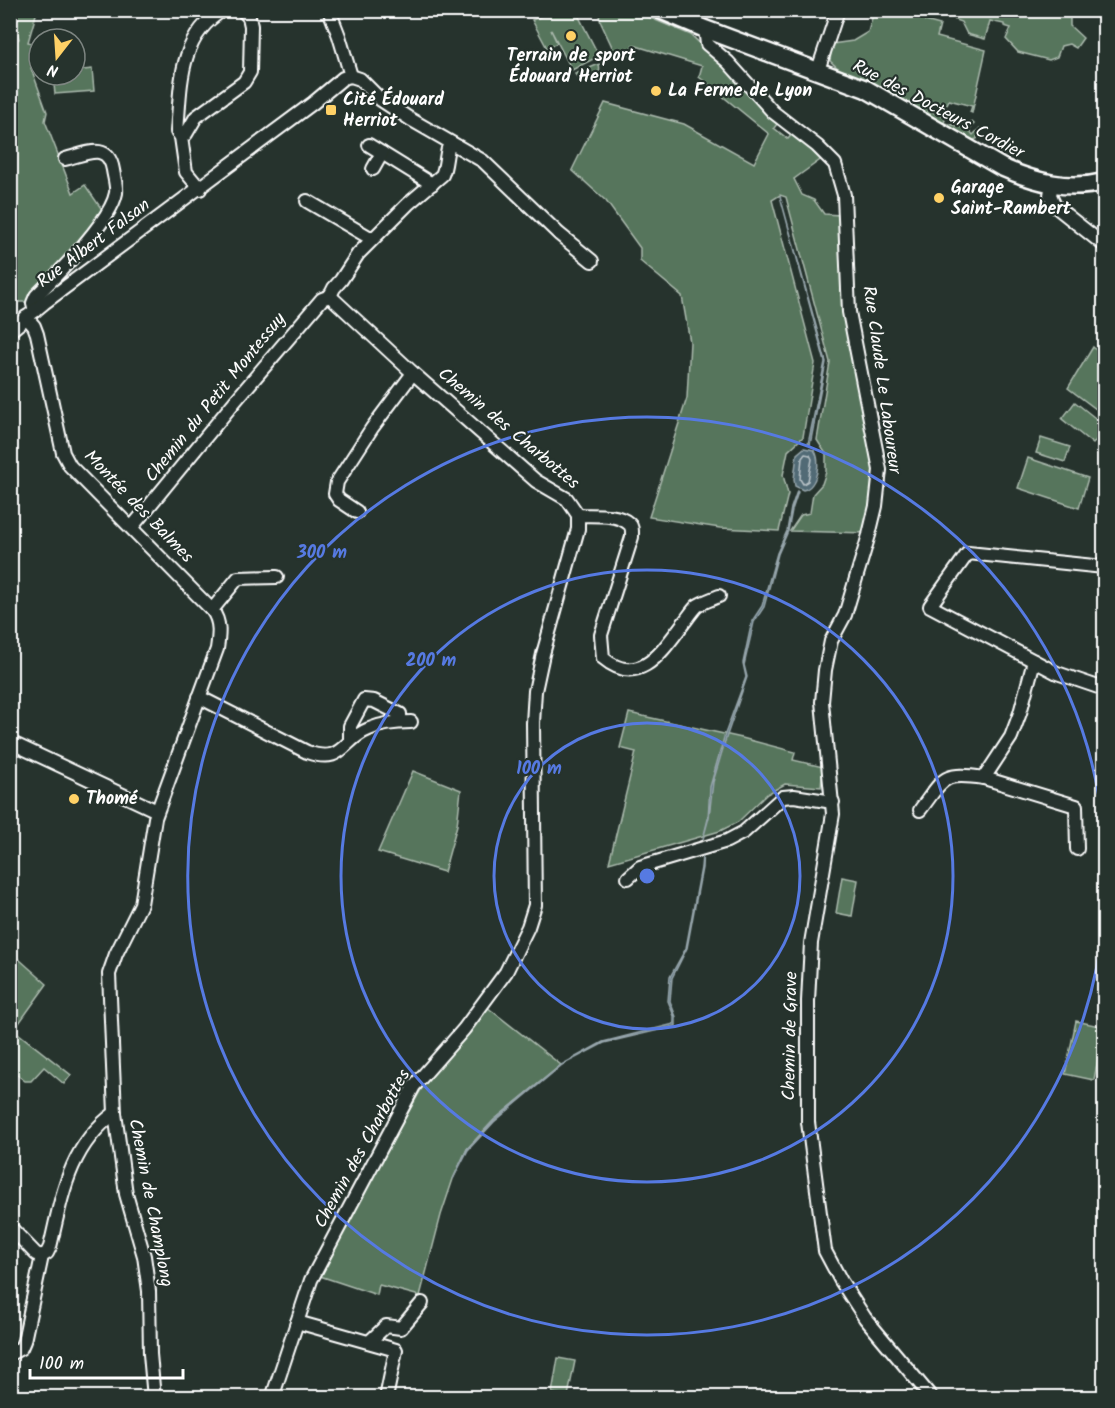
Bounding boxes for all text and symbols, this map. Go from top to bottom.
north arrow [27,27,87,87]
marker: Terrain de sport Édouard Herriot [564,29,578,43]
place label: Terrain de sport Édouard Herriot [507,42,636,92]
street label: Rue des Docteurs Cordier [847,52,1030,168]
text: N [45,56,62,83]
place label: La Ferme de Lyon [668,77,812,106]
marker: La Ferme de Lyon [649,84,663,98]
place label: Cité Édouard Herriot [343,86,444,136]
marker: Cité Édouard Herriot [324,103,338,117]
place label: Garage Saint-Rambert [951,174,1072,224]
marker: Garage Saint-Rambert [932,191,946,205]
street label: Rue Albert Falsan [31,192,157,296]
street label: Rue Claude Le Laboureur [853,284,909,477]
street label: Chemin du Petit Montessuy [138,306,294,489]
street label: Chemin des Charbottes [430,361,586,498]
street label: Montée des Balmes [76,444,200,571]
text: 300 m [296,539,347,568]
text: 200 m [406,647,457,676]
text: 100 m [516,755,562,784]
place label: Thomé [86,785,138,814]
marker: Thomé [67,792,81,806]
centre of rings [637,866,657,886]
street label: Chemin de Grave [775,971,807,1101]
street label: Chemin des Charbottes [307,1064,419,1234]
street label: Chemin de Champlong [119,1116,181,1290]
scale bar [30,1342,183,1380]
text: 100 m [39,1350,84,1379]

